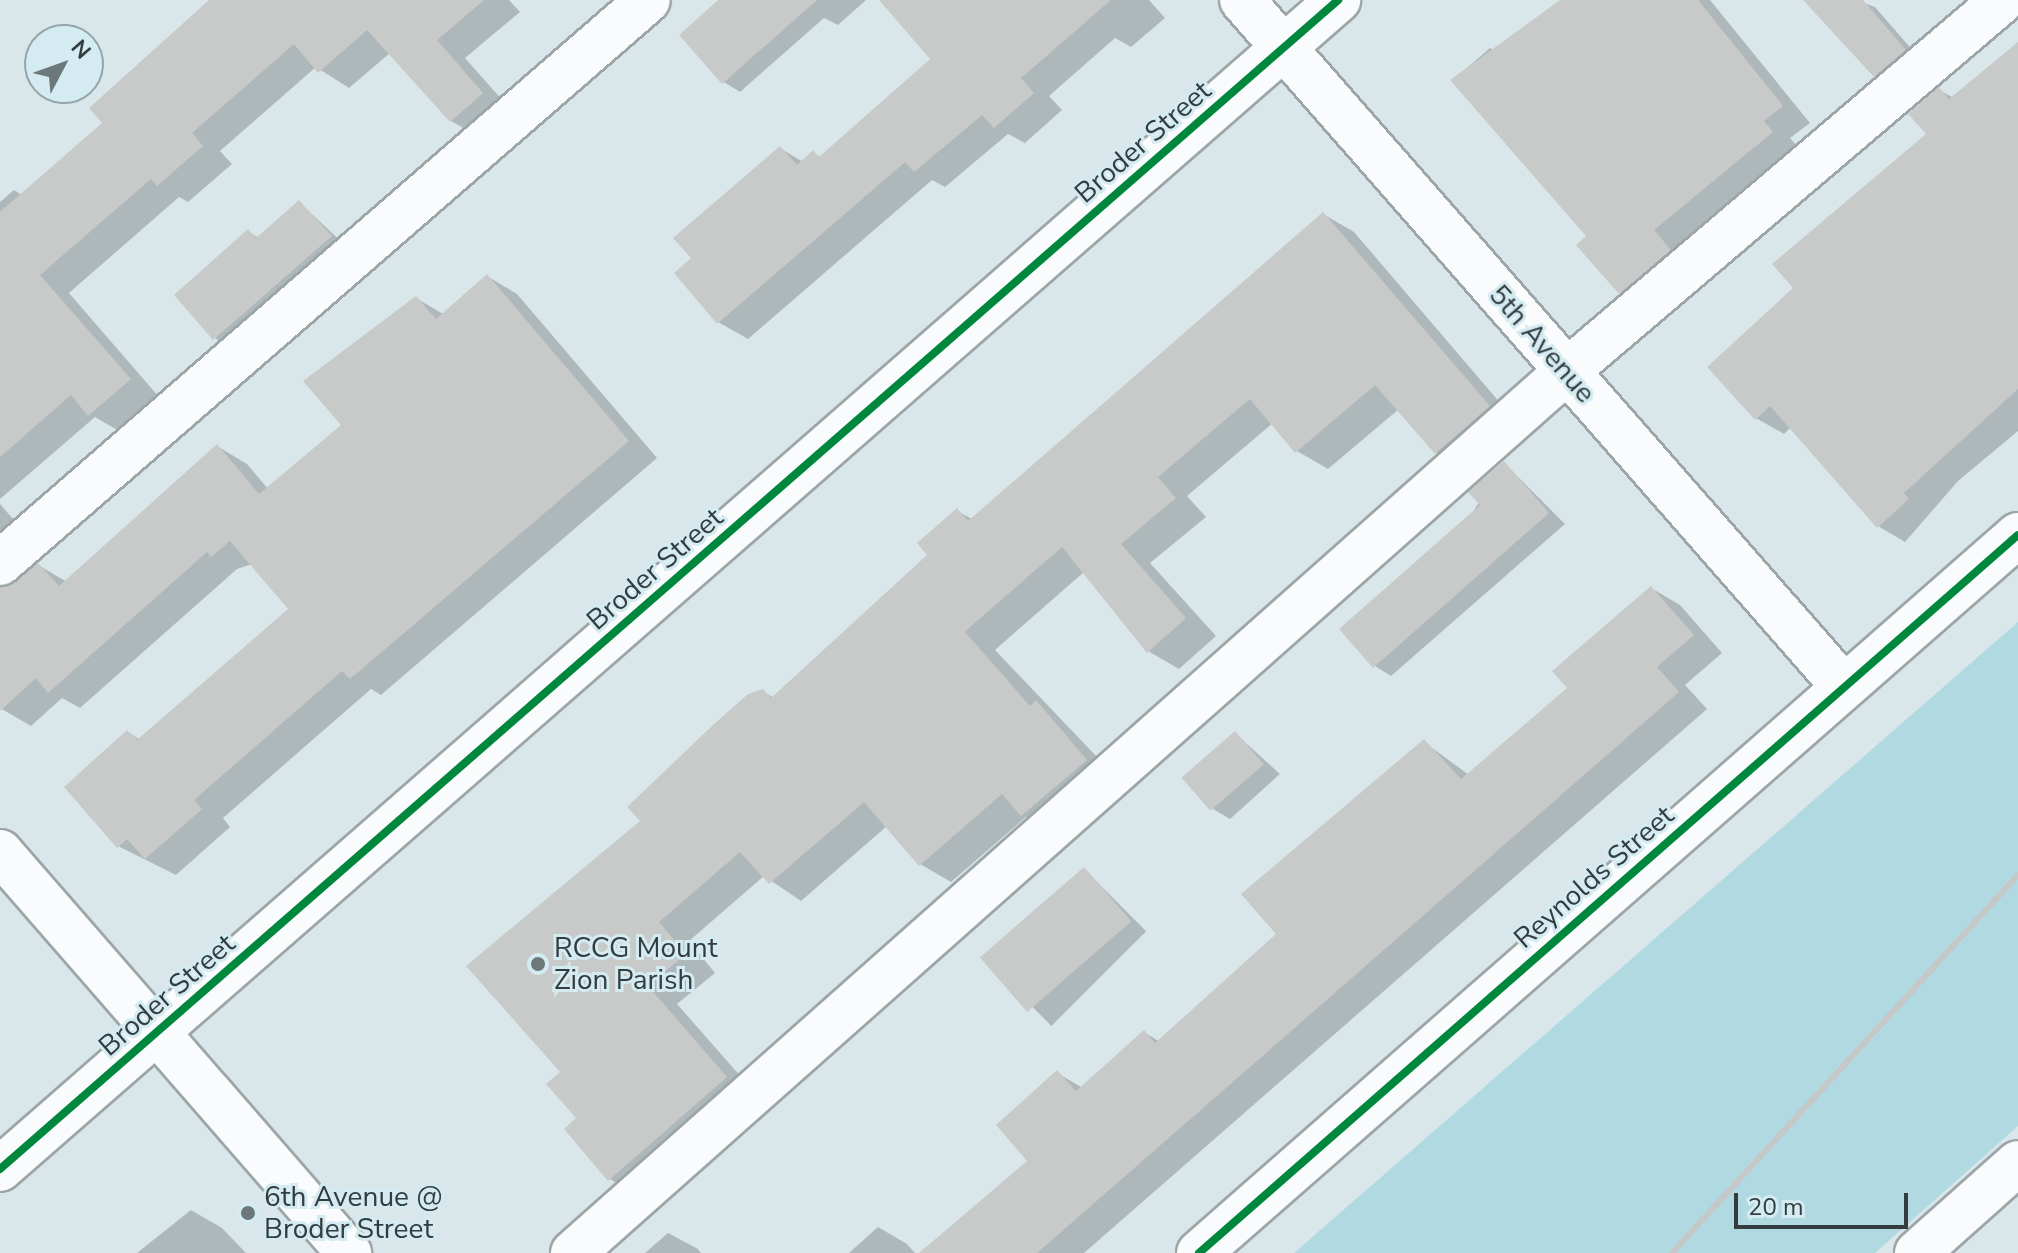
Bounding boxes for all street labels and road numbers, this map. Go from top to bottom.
street label: Broder Street [1068,74,1218,210]
street label: 5th Avenue [1482,278,1602,410]
street label: Broder Street [580,501,730,637]
street label: Reynolds Street [1507,799,1681,955]
street label: Broder Street [92,927,242,1063]

